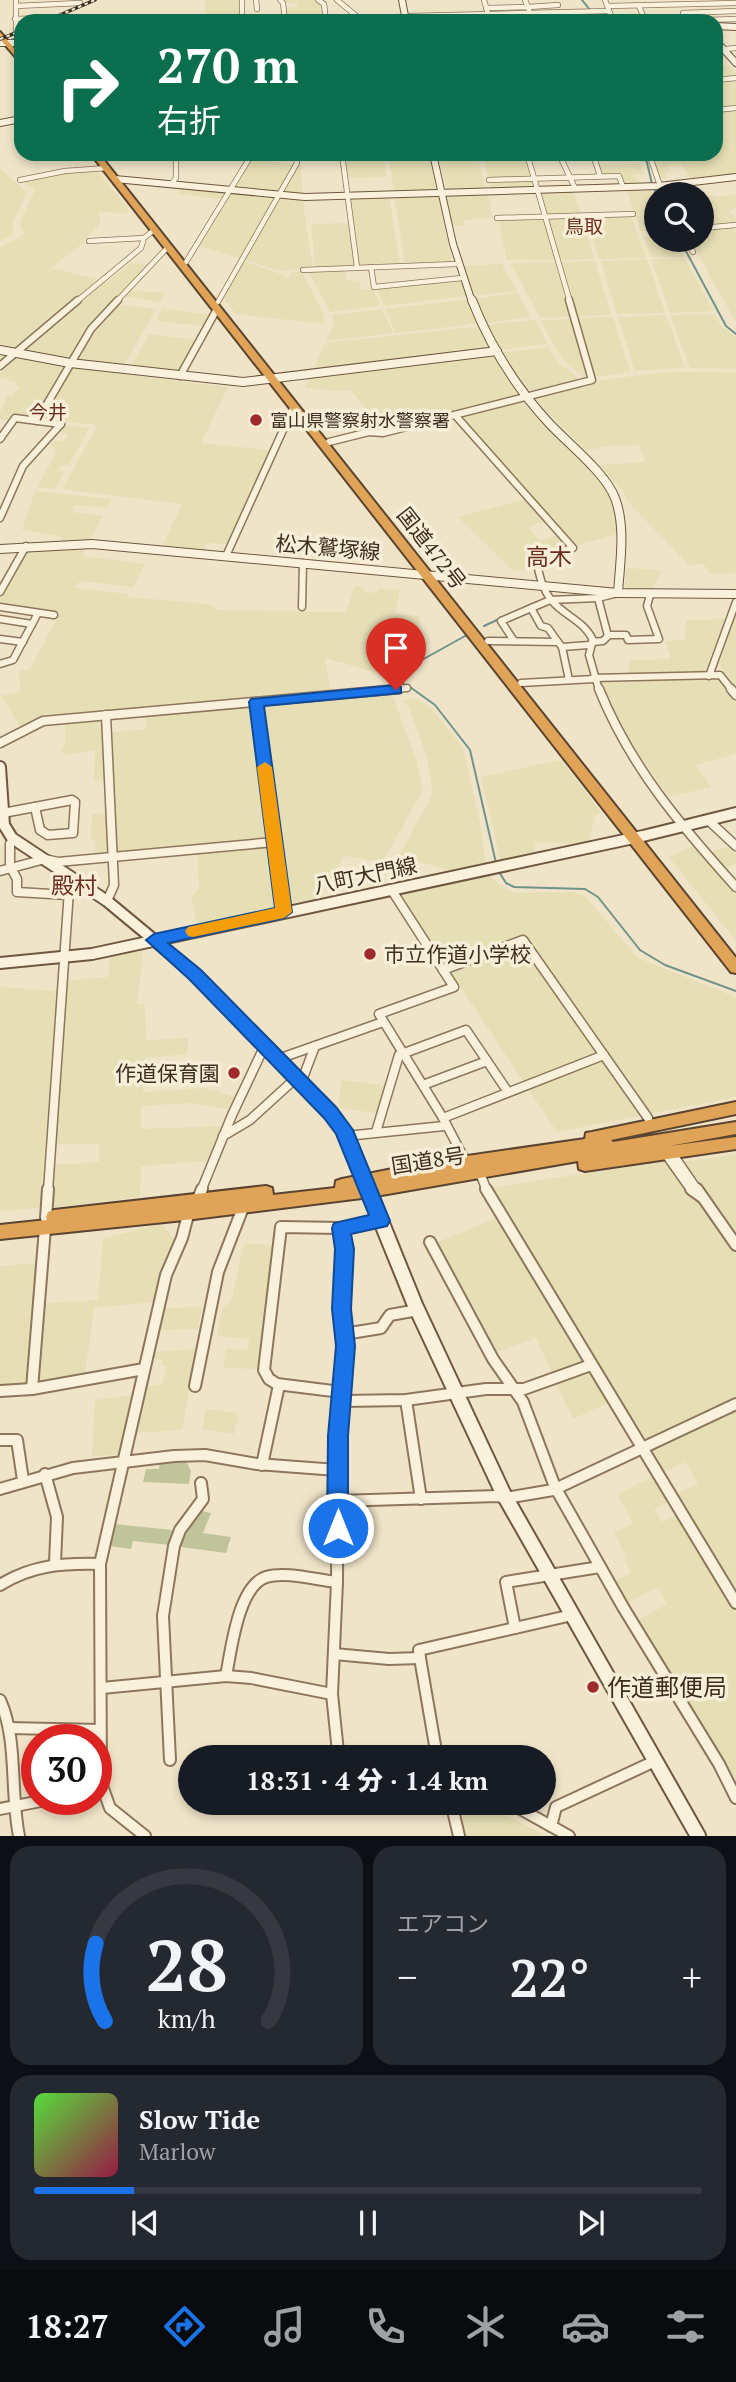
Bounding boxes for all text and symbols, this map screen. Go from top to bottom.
text: 270 m [157,32,299,97]
icon: right [42,42,133,133]
text: 右折 [157,99,221,141]
map controls [644,182,714,252]
button: search [644,182,714,252]
district label: 鳥取 [565,213,603,238]
district label: 今井 [29,399,67,424]
place label: 富山県警察射水警察署 [270,408,450,432]
marker: 富山県警察射水警察署 [248,412,264,428]
street label: 国道472号 [391,501,473,595]
street label: 松木鷲塚線 [274,528,382,566]
district label: 高木 [526,541,572,572]
pin [366,618,426,690]
icon: arrive [377,629,415,667]
street label: 八町大門線 [311,850,419,900]
district label: 殿村 [51,870,97,901]
place label: 市立作道小学校 [384,940,531,968]
marker: 市立作道小学校 [362,946,378,962]
place label: 作道保育園 [115,1059,220,1087]
marker: 作道保育園 [226,1065,242,1081]
street label: 国道8号 [389,1140,467,1180]
position arrow [301,1491,375,1565]
place label: 作道郵便局 [607,1671,727,1703]
marker: 作道郵便局 [585,1679,601,1695]
speed limit sign: 30 [21,1724,112,1815]
text: 18:31 · 4 分 · 1.4 km [246,1763,488,1797]
text: エアコン [397,1908,489,1939]
text: 28 [145,1916,228,2013]
text: 22° [509,1943,590,2012]
text: − [397,1952,417,2002]
text: + [682,1952,702,2002]
text: km/h [158,2002,216,2035]
text: Slow Tide [139,2102,260,2136]
text: Marlow [139,2136,216,2167]
icon: previous [126,2204,164,2242]
icon: pause [349,2204,387,2242]
icon: next [572,2204,610,2242]
icon: directions [160,2302,209,2351]
icon: music [260,2302,309,2351]
icon: phone [361,2302,410,2351]
icon: climate [461,2302,510,2351]
icon: car [561,2302,610,2351]
icon: filters [661,2302,710,2351]
text: 18:27 [26,2305,109,2347]

